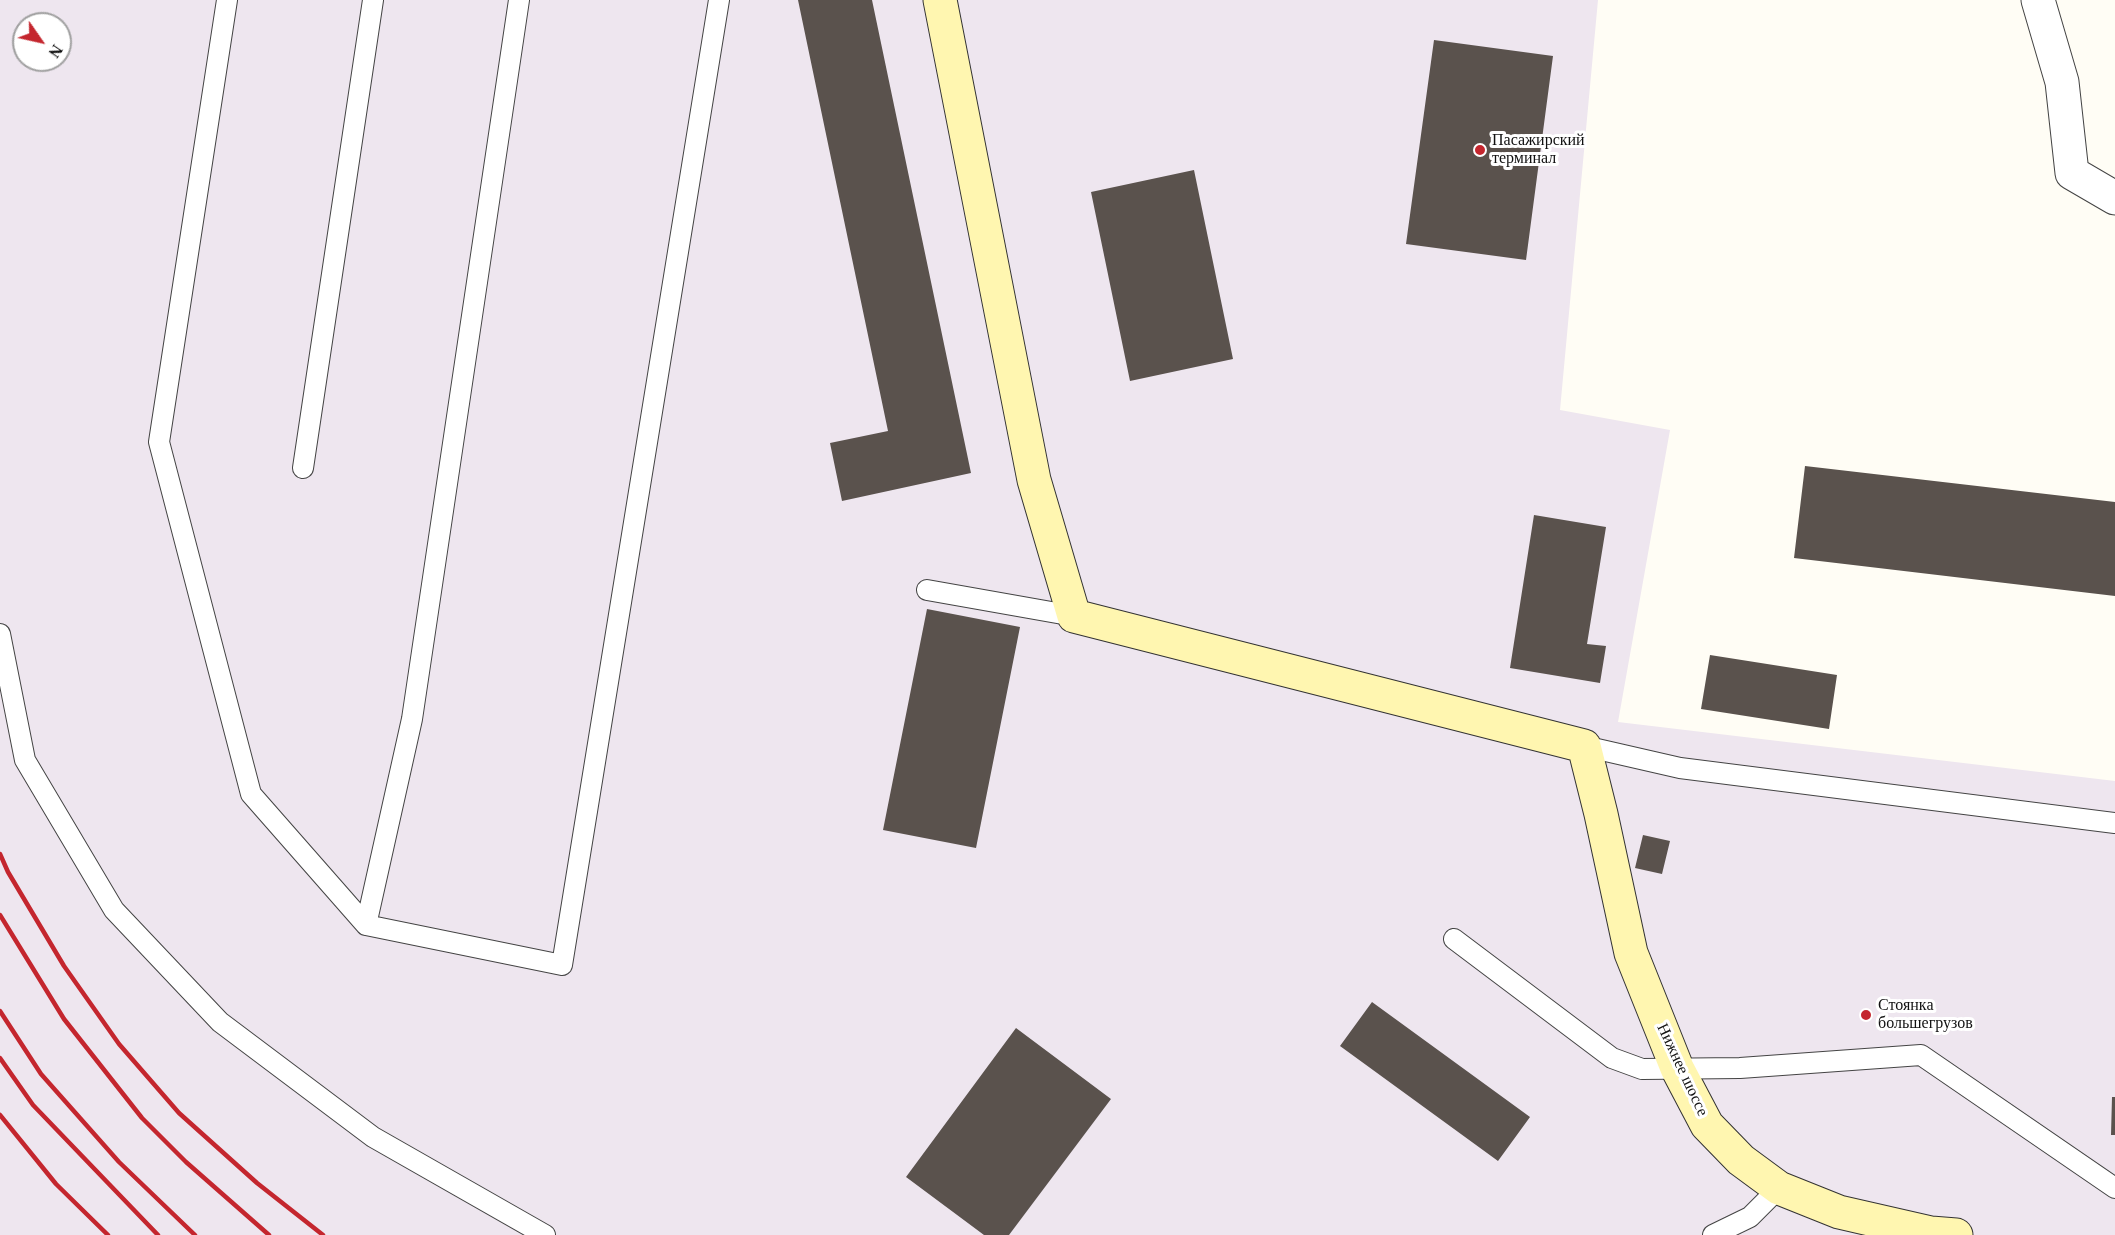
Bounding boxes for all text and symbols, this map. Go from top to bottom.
north arrow [12,12,72,72]
text: N [45,42,66,61]
place label: Пасажирский терминал [1492,131,1585,169]
marker: Пасажирский терминал [1473,143,1487,157]
place label: Стоянка большегрузов [1878,996,1973,1034]
marker: Стоянка большегрузов [1859,1008,1873,1022]
street label: Нижнее шоссе [1652,1021,1712,1119]

